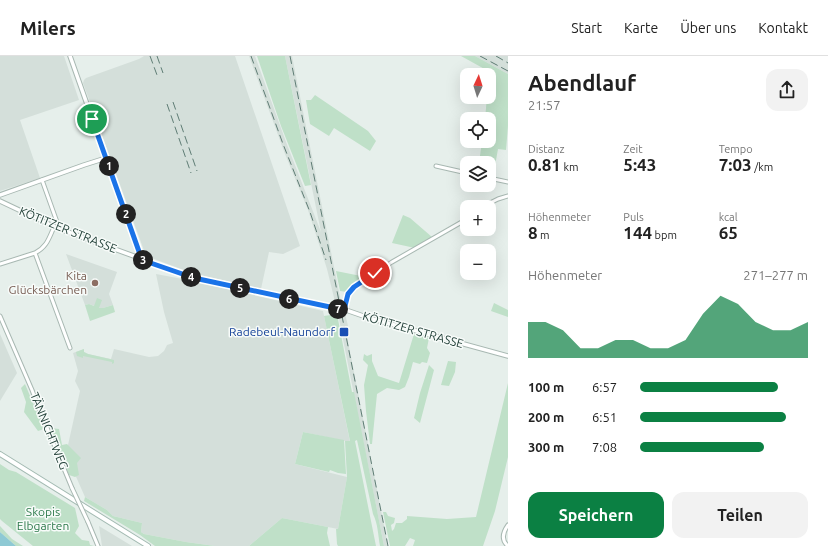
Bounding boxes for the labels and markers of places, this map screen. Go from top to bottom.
pin [75,102,109,136]
pin: 1 [99,156,119,176]
pin: 2 [116,204,136,224]
pin: 3 [133,250,153,270]
pin [358,256,392,290]
pin: 4 [181,267,201,287]
place label: Kita Glücksbärchen [9,269,87,296]
marker: Kita Glücksbärchen [90,278,100,288]
pin: 5 [230,278,250,298]
pin: 6 [279,289,299,309]
pin: 7 [328,299,348,319]
place label: Radebeul-Naundorf [229,325,335,338]
marker: Radebeul-Naundorf [338,326,350,338]

